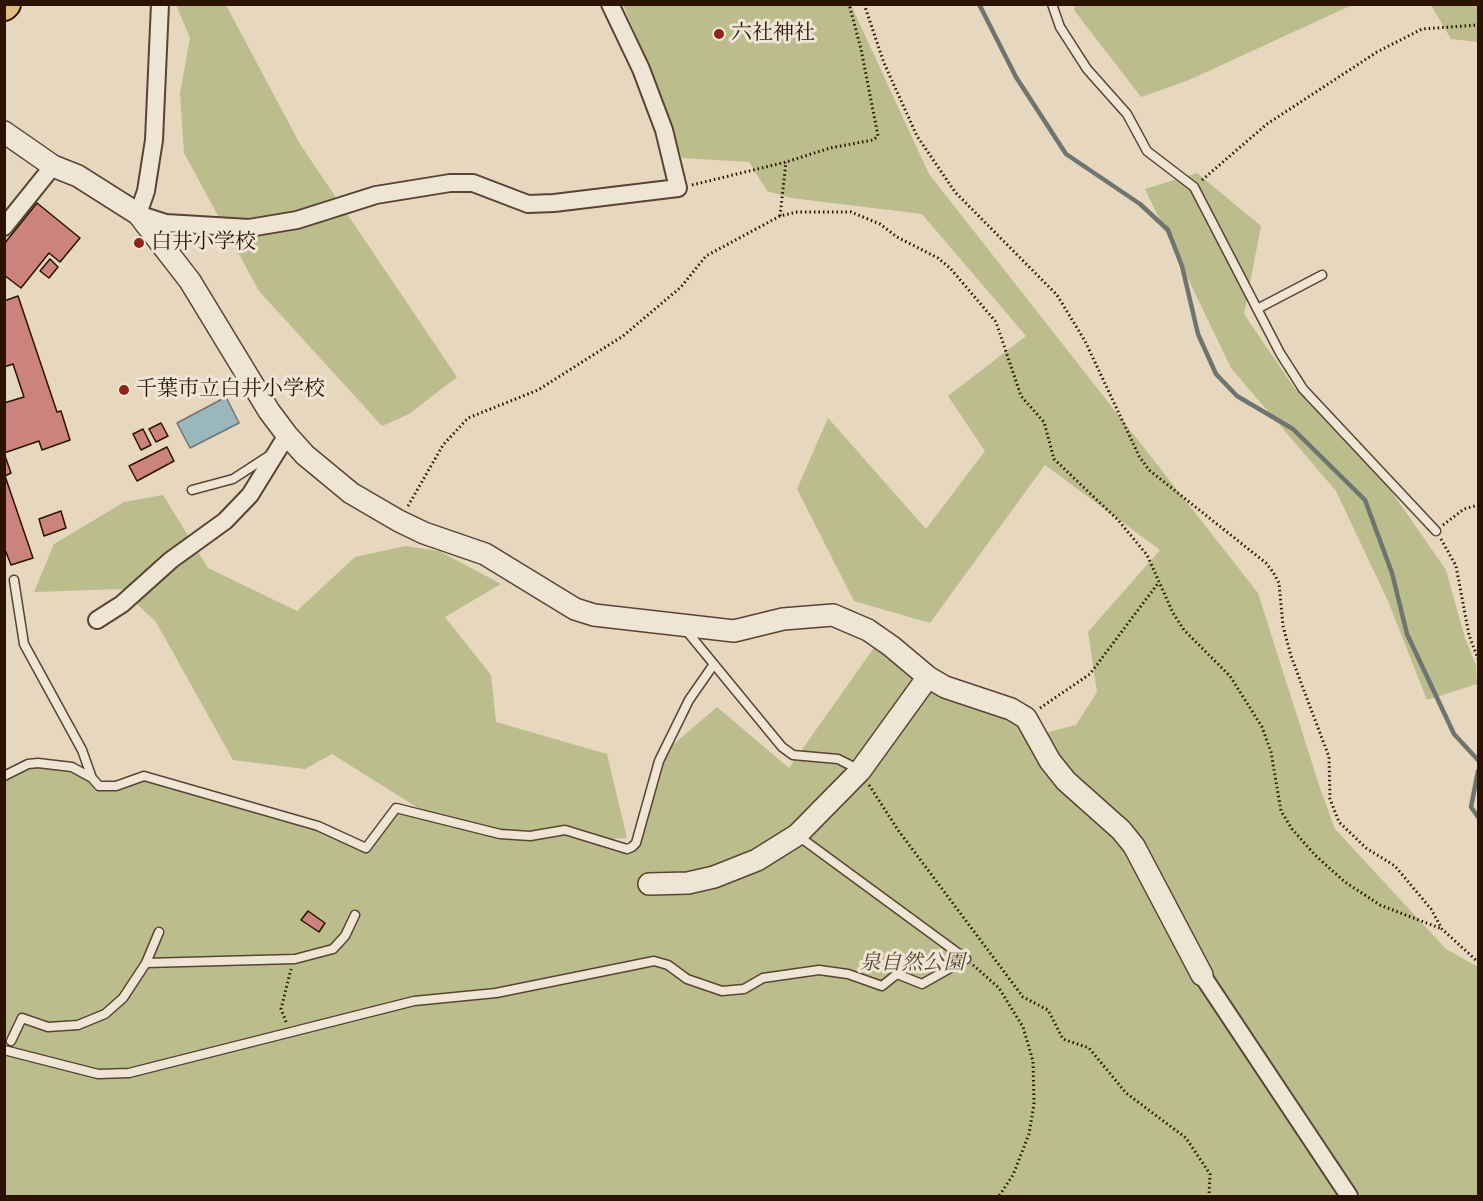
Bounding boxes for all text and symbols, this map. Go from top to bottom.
place label: 六社神社 [731,21,815,47]
marker: 六社神社 [712,27,726,41]
place label: 白井小学校 [151,230,256,256]
marker: 白井小学校 [132,236,146,250]
place label: 千葉市立白井小学校 [136,377,325,403]
marker: 千葉市立白井小学校 [117,383,131,397]
park label: 泉自然公園 [860,951,964,977]

